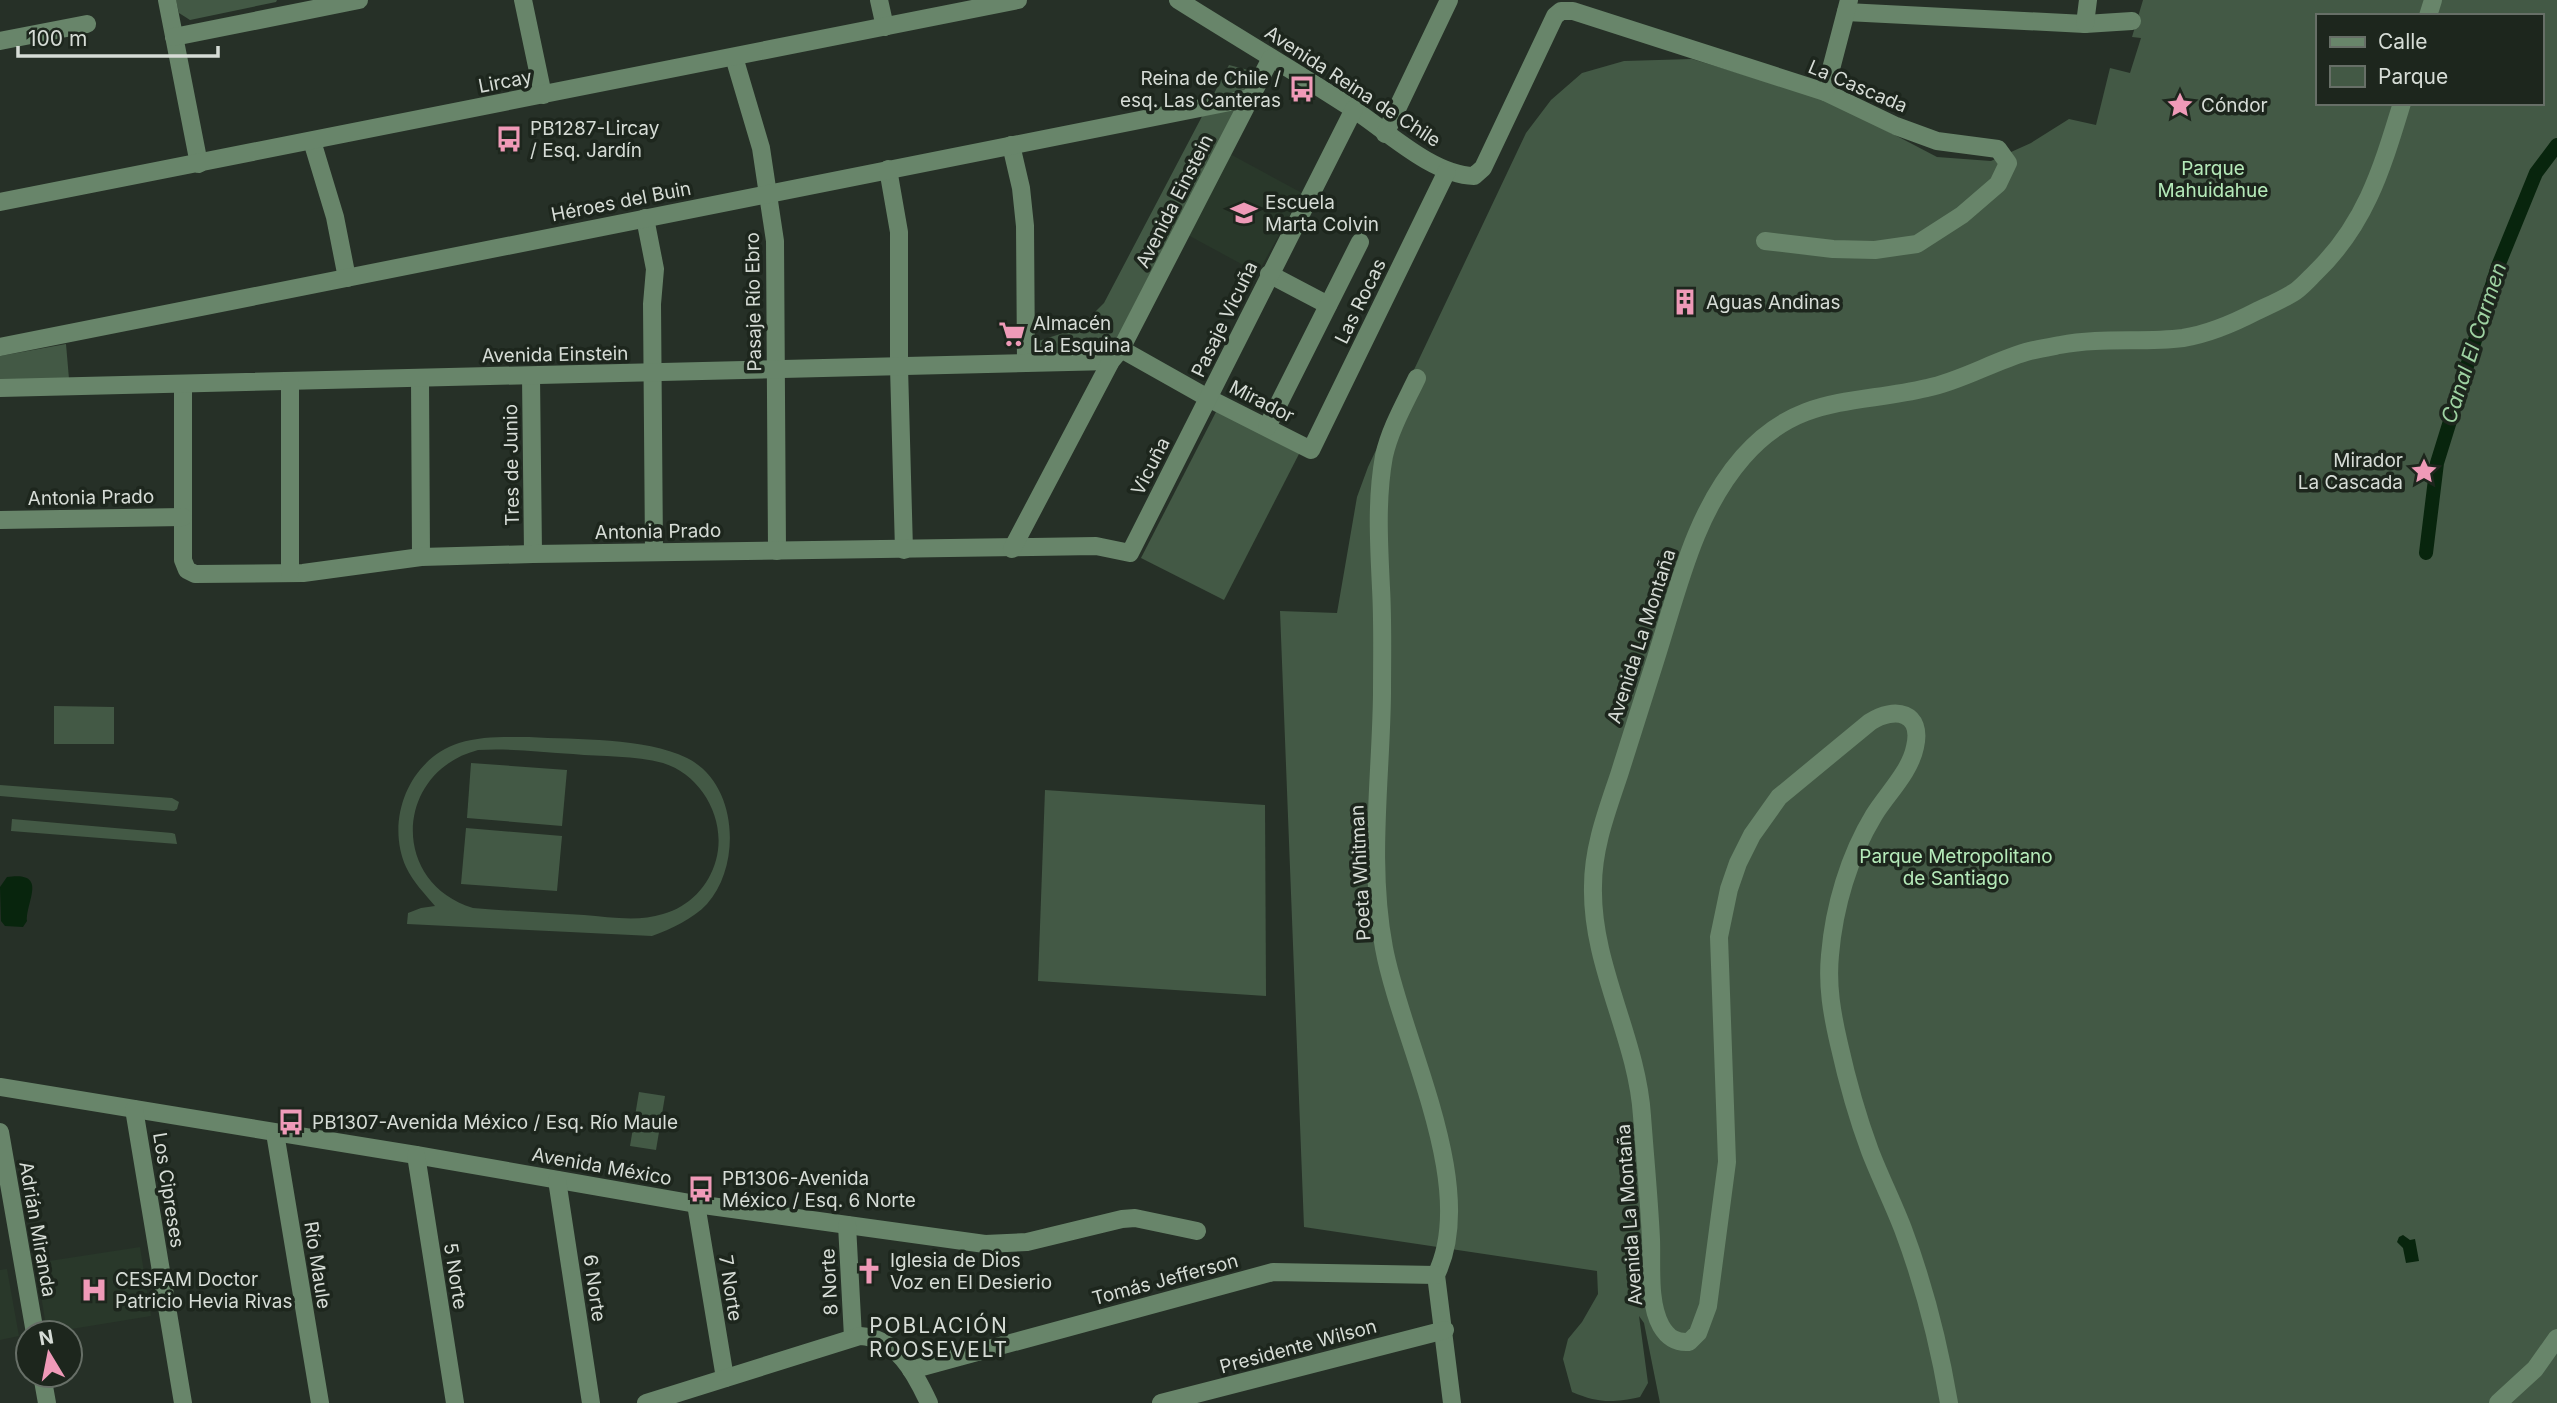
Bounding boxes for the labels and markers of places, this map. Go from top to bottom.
place label: Reina de Chile / esq. Las Canteras [1120,67,1281,112]
bus stop icon: Reina de Chile / esq. Las Canteras [1287,74,1317,104]
place icon: Cóndor [2165,90,2195,120]
place label: Cóndor [2201,94,2268,117]
place label: PB1287-Lircay / Esq. Jardín [530,117,660,162]
bus stop icon: PB1287-Lircay / Esq. Jardín [494,124,524,154]
place label: Escuela Marta Colvin [1265,191,1379,236]
school or university icon: Escuela Marta Colvin [1229,198,1259,228]
building icon: Aguas Andinas [1670,287,1700,317]
place label: Aguas Andinas [1706,291,1841,314]
place label: Almacén La Esquina [1033,312,1131,357]
supermarket icon: Almacén La Esquina [997,319,1027,349]
place label: Mirador La Cascada [2298,449,2403,494]
place icon: Mirador La Cascada [2409,456,2439,486]
bus stop icon: PB1307-Avenida México / Esq. Río Maule [276,1107,306,1137]
place label: PB1307-Avenida México / Esq. Río Maule [312,1111,678,1134]
place label: PB1306-Avenida México / Esq. 6 Norte [722,1167,916,1212]
bus stop icon: PB1306-Avenida México / Esq. 6 Norte [686,1174,716,1204]
place label: Iglesia de Dios Voz en El Desierio [890,1249,1052,1294]
church icon: Iglesia de Dios Voz en El Desierio [854,1256,884,1286]
place label: CESFAM Doctor Patricio Hevia Rivas [115,1268,293,1313]
hospital icon: CESFAM Doctor Patricio Hevia Rivas [79,1275,109,1305]

